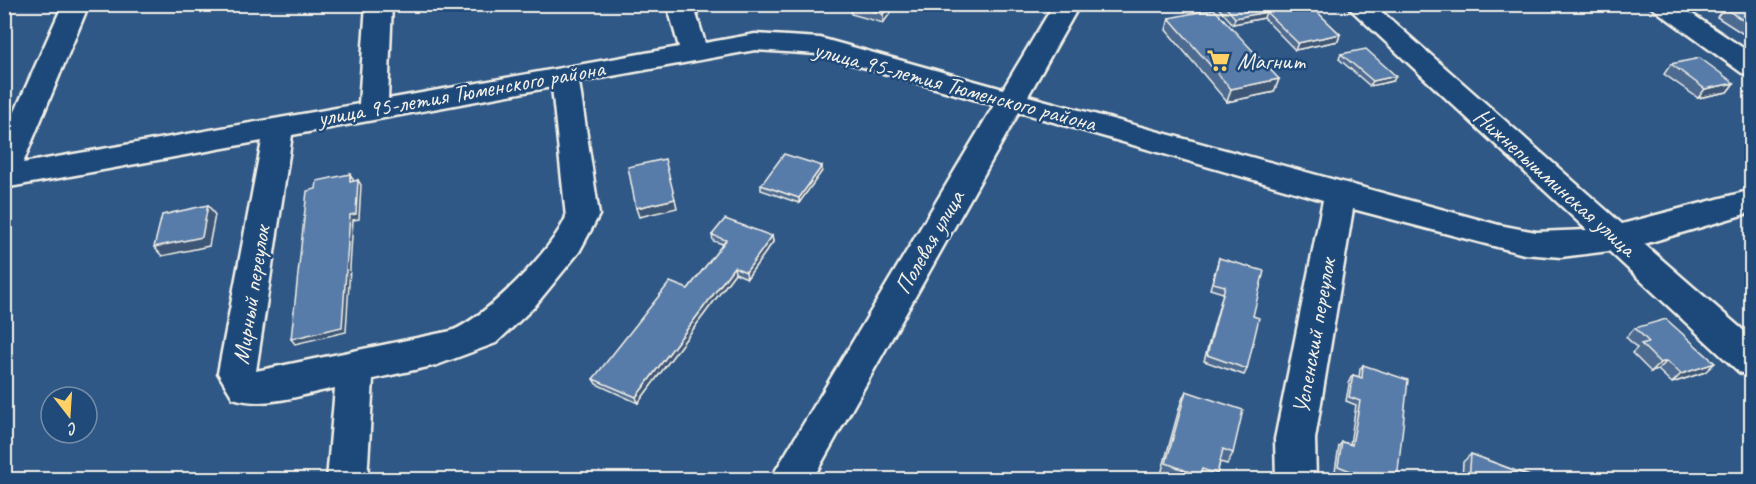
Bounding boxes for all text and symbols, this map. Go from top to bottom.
street label: улица 95-летия Тюменского района [809,33,1101,138]
place label: Магнит [1237,46,1306,76]
supermarket icon: Магнит [1206,48,1232,74]
street label: улица 95-летия Тюменского района [313,53,608,133]
street label: Нижнепышминская улица [1468,101,1644,264]
street label: Полевая улица [887,183,971,299]
street label: Мирный переулок [225,222,277,366]
street label: Успенский переулок [1286,254,1343,416]
north arrow [39,385,99,445]
text: С [64,418,80,440]

